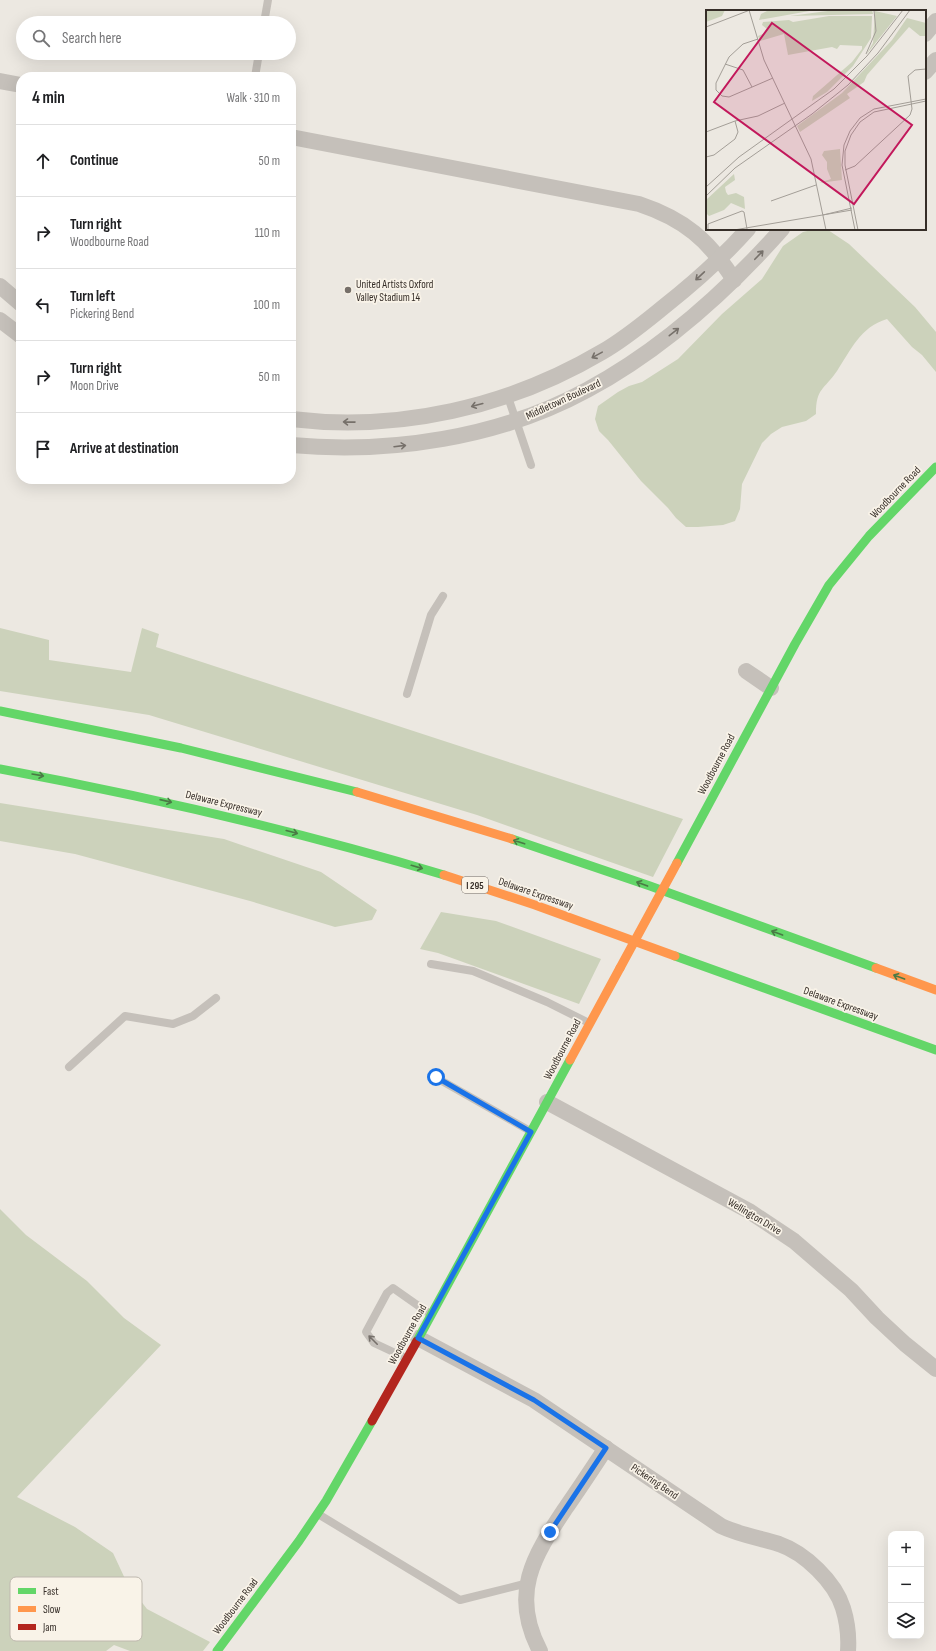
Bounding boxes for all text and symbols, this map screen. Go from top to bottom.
inset map [706,10,926,230]
search box [16,16,296,60]
icon: search [30,27,52,49]
text: Search here [62,29,122,48]
text: 4 min [32,88,65,108]
text: Walk · 310 m [227,90,280,106]
icon: ahead [32,150,54,172]
text: Continue [70,151,119,170]
text: 50 m [259,153,280,169]
text: Turn right [70,215,122,234]
icon: right [32,222,54,244]
text: 110 m [255,225,280,241]
text: Woodbourne Road [70,234,149,250]
one-way arrow [754,250,763,260]
one-way arrow [695,271,705,281]
place label: United Artists Oxford Valley Stadium 14 [356,278,434,304]
marker: United Artists Oxford Valley Stadium 14 [343,285,353,295]
text: Turn left [70,287,115,306]
icon: left [32,294,54,316]
text: 100 m [253,297,280,313]
text: Pickering Bend [70,306,134,322]
one-way arrow [668,327,679,336]
one-way arrow [591,352,603,359]
text: Turn right [70,359,122,378]
icon: right [32,366,54,388]
text: 50 m [259,369,280,385]
street label: Middletown Boulevard [524,376,603,422]
text: Moon Drive [70,378,119,394]
one-way arrow [471,401,484,409]
one-way arrow [343,418,356,426]
icon: arrive [32,438,54,460]
text: Arrive at destination [70,439,179,458]
one-way arrow [393,442,406,450]
street label: Woodbourne Road [867,464,924,521]
street label: Woodbourne Road [695,731,738,797]
one-way arrow [32,772,45,780]
street label: Delaware Expressway [184,788,264,819]
one-way arrow [159,798,172,806]
one-way arrow [285,829,298,837]
one-way arrow [512,838,525,845]
one-way arrow [411,864,424,871]
street label: Delaware Expressway [497,875,576,913]
road number: I 295 [462,877,488,893]
one-way arrow [636,880,648,888]
one-way arrow [771,929,784,936]
one-way arrow [894,973,906,981]
street label: Delaware Expressway [802,984,881,1023]
street label: Woodbourne Road [541,1016,584,1082]
route start [427,1068,445,1086]
street label: Wellington Drive [726,1195,784,1238]
street label: Woodbourne Road [386,1302,430,1367]
one-way arrow [368,1336,378,1345]
street label: Pickering Bend [629,1461,681,1502]
route end [541,1523,559,1541]
map controls [888,1531,924,1639]
button: + [888,1531,924,1567]
button: − [888,1567,924,1603]
street label: Woodbourne Road [210,1575,261,1637]
legend [10,1577,142,1641]
text: Fast [43,1585,59,1598]
text: Slow [43,1603,60,1616]
button: layers [888,1603,924,1639]
text: Jam [42,1621,57,1634]

